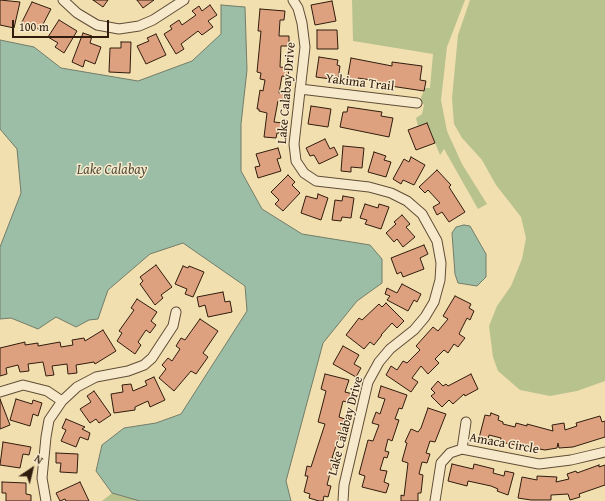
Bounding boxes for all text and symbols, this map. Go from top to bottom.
scale bar [14,12,111,38]
text: 100 m [19,18,49,35]
street label: Lake Calabay Drive [275,41,299,145]
street label: Yakima Trail [325,71,395,95]
water label: Lake Calabay [77,162,147,178]
street label: Lake Calabay Drive [325,375,367,477]
street label: Amaca Circle [468,430,540,458]
north arrow [12,449,52,489]
text: N [31,451,46,468]

